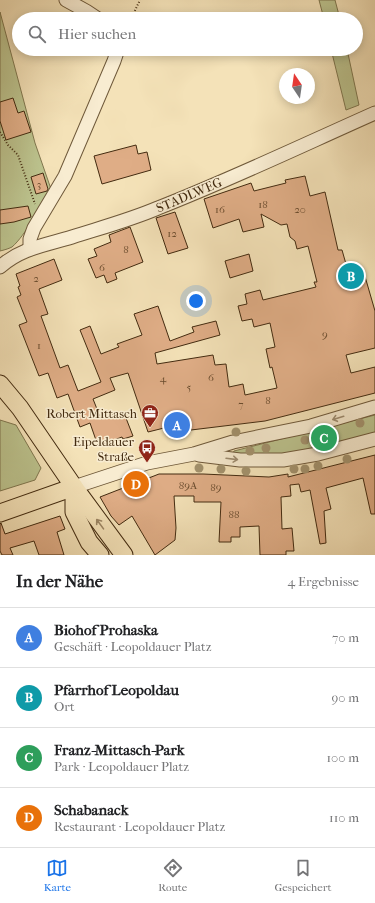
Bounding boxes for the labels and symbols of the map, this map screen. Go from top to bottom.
north arrow [279,68,315,104]
street label: STADLWEG [154,174,224,216]
house number: 3 [37,178,41,191]
house number: 18 [258,198,268,211]
house number: 16 [215,203,225,216]
house number: 20 [294,203,306,216]
house number: 12 [167,227,177,240]
house number: 8 [123,243,129,256]
house number: 6 [99,261,105,274]
pin: B [338,261,364,291]
house number: 2 [33,272,39,285]
your location [186,291,206,311]
house number: 9 [322,328,328,341]
house number: 1 [37,339,41,352]
house number: 6 [208,371,214,384]
house number: 4 [160,372,167,385]
house number: 5 [187,381,192,394]
house number: 8 [265,394,271,407]
house number: 7 [238,398,244,411]
office icon: Robert Mittasch [140,403,160,428]
place label: Robert Mittasch [46,406,138,421]
pin: A [164,410,190,440]
one-way arrow [331,415,344,422]
pin: C [311,423,337,453]
place label: Eipeldauer Straße [73,434,135,464]
bus stop icon: Eipeldauer Straße [137,438,157,463]
one-way arrow [225,456,238,463]
pin: D [123,469,149,499]
house number: 89A [179,479,198,492]
house number: 89 [210,481,222,494]
house number: 88 [228,508,240,521]
one-way arrow [96,519,104,530]

